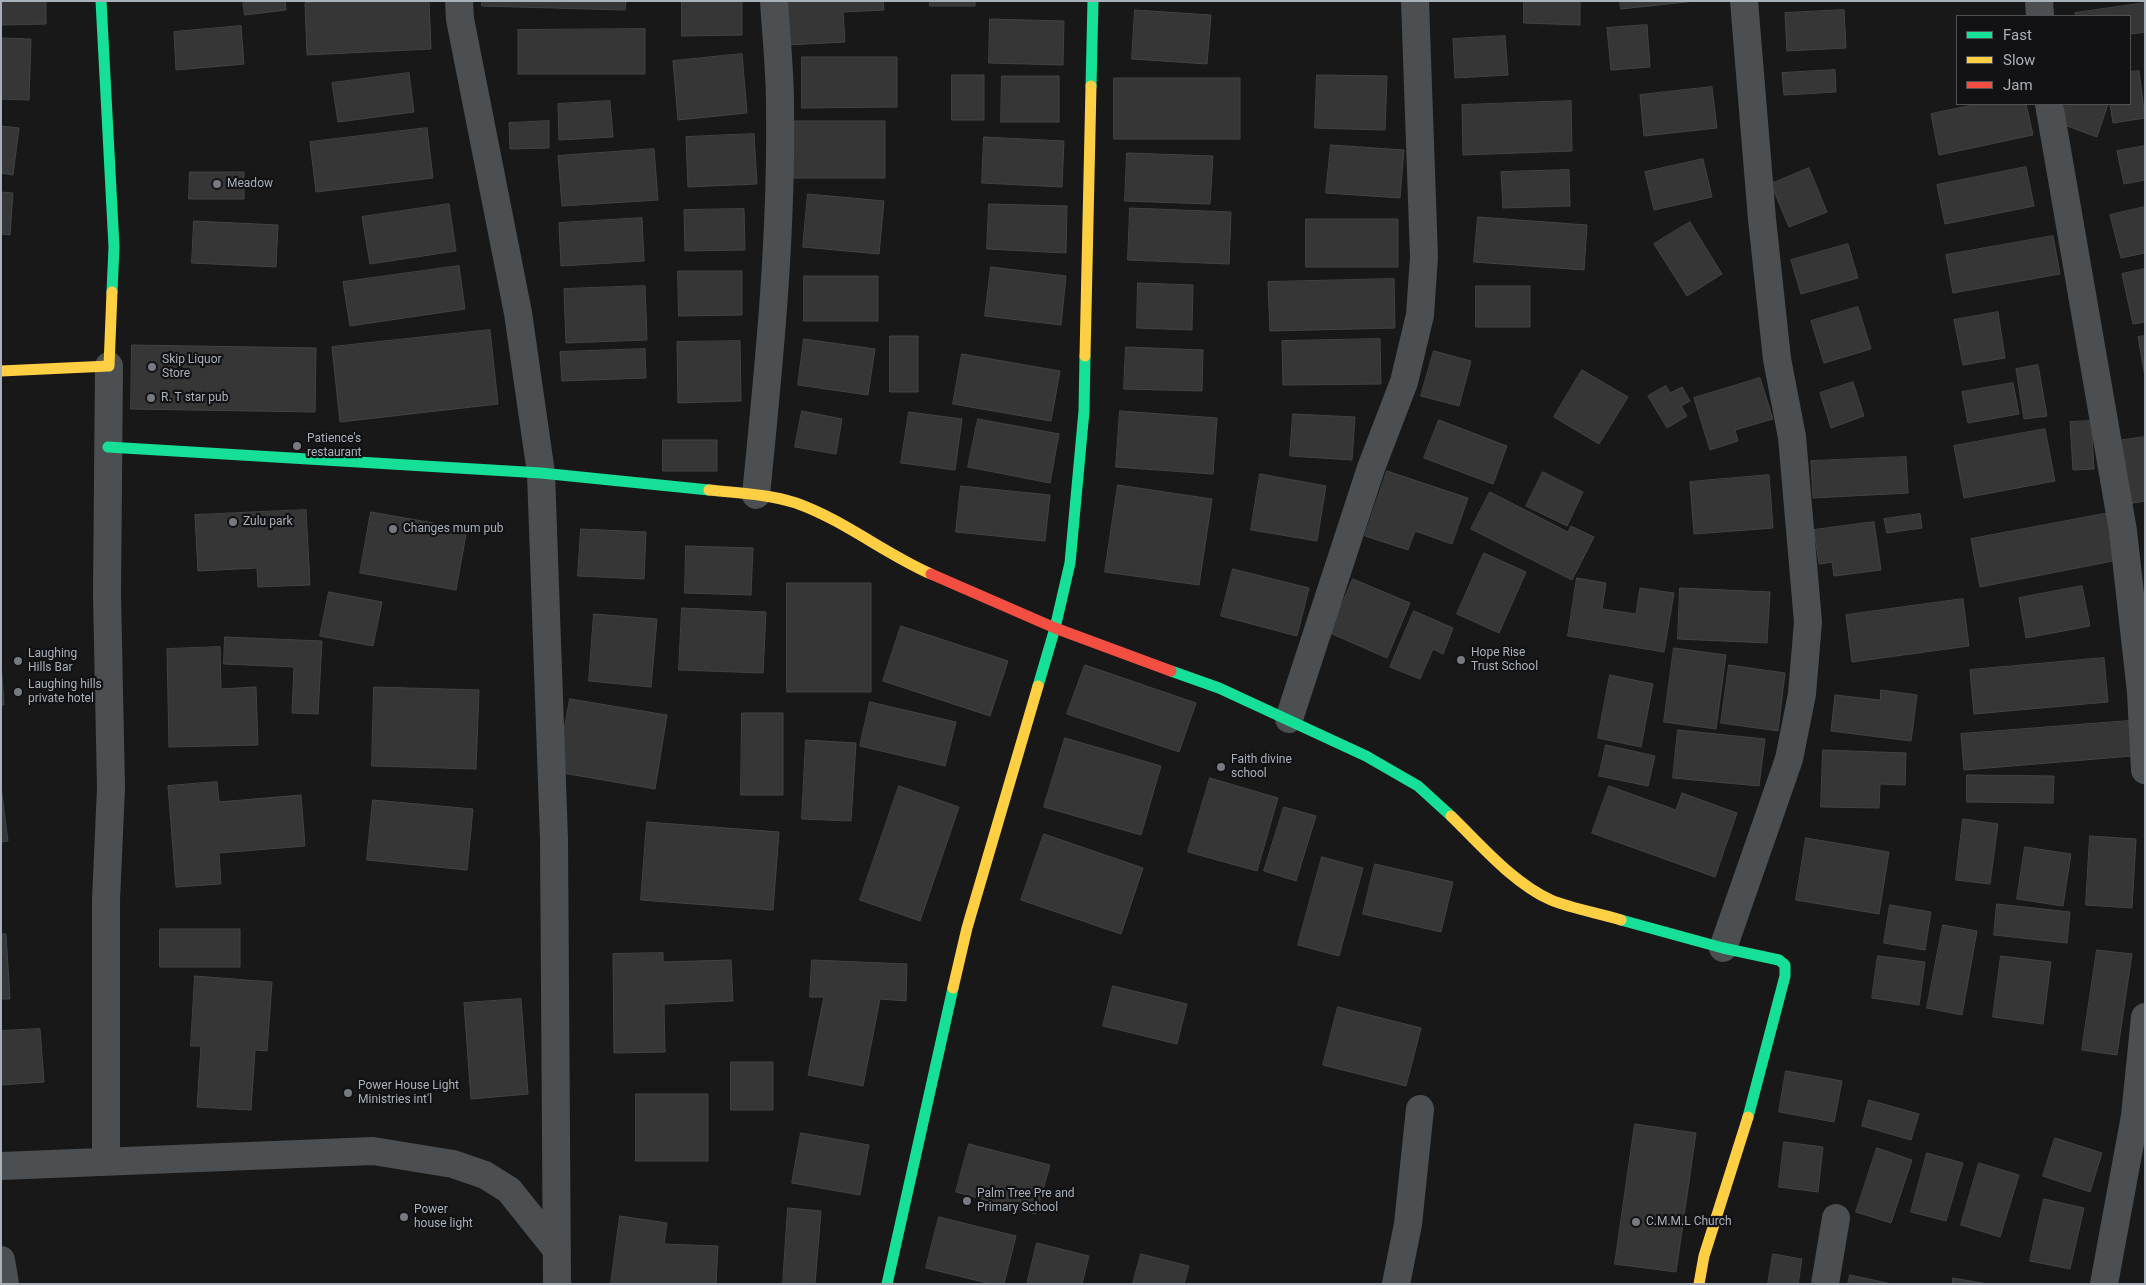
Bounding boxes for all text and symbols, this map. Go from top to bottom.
legend [1956,15,2131,105]
text: Fast [2003,26,2032,44]
text: Slow [2003,51,2035,69]
text: Jam [2003,76,2033,94]
place label: Meadow [227,177,273,191]
marker: Meadow [211,178,223,190]
place label: Skip Liquor Store [162,353,222,381]
marker: Skip Liquor Store [146,361,158,373]
place label: R. T star pub [161,391,228,405]
marker: R. T star pub [145,392,157,404]
place label: Patience's restaurant [307,432,361,460]
marker: Patience's restaurant [291,440,303,452]
place label: Zulu park [243,515,293,529]
marker: Zulu park [227,516,239,528]
place label: Changes mum pub [403,522,504,536]
marker: Changes mum pub [387,523,399,535]
place label: Hope Rise Trust School [1471,646,1538,674]
place label: Laughing Hills Bar [28,647,77,675]
marker: Hope Rise Trust School [1455,654,1467,666]
marker: Laughing Hills Bar [12,655,24,667]
place label: Laughing hills private hotel [28,678,102,706]
marker: Laughing hills private hotel [12,686,24,698]
place label: Faith divine school [1231,753,1292,781]
marker: Faith divine school [1215,761,1227,773]
place label: Power House Light Ministries int'l [358,1079,459,1107]
marker: Power House Light Ministries int'l [342,1087,354,1099]
place label: Palm Tree Pre and Primary School [977,1187,1075,1215]
marker: Palm Tree Pre and Primary School [961,1195,973,1207]
place label: Power house light [414,1203,473,1231]
marker: Power house light [398,1211,410,1223]
place label: C.M.M.L Church [1646,1215,1732,1229]
marker: C.M.M.L Church [1630,1216,1642,1228]

